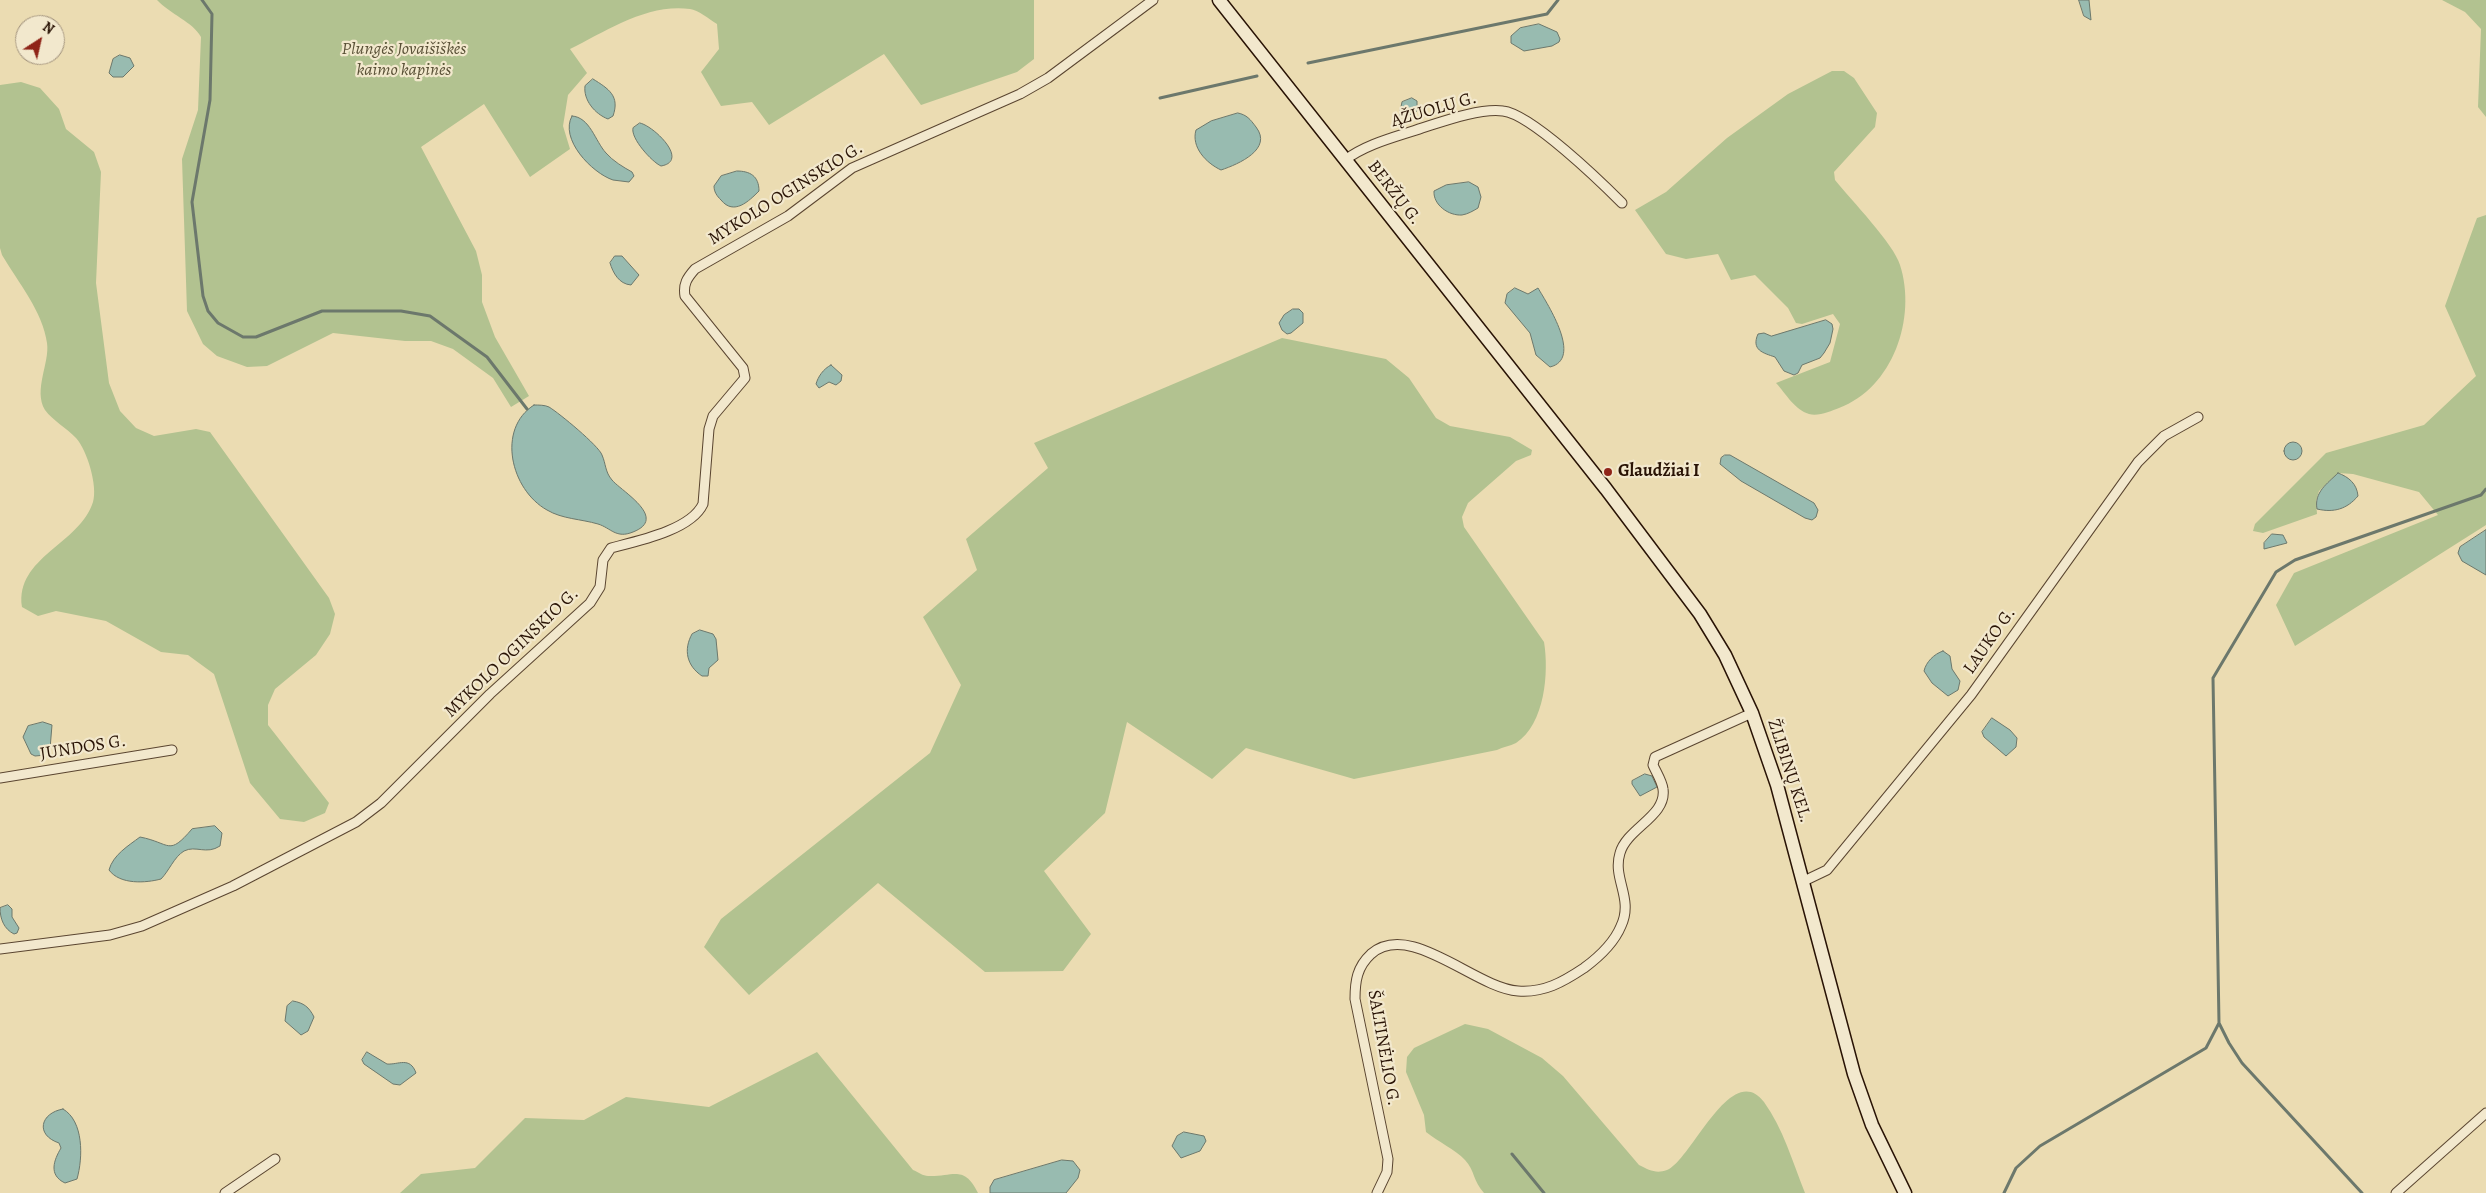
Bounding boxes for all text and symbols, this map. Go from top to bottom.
north arrow [15,15,65,65]
text: N [39,17,58,39]
park label: Plungės Jovaišiškės kaimo kapinės [342,39,466,82]
street label: ĄŽUOLŲ G. [1389,88,1479,132]
street label: MYKOLO OGINSKIO G. [705,138,867,250]
street label: BERŽŲ G. [1362,156,1426,230]
place label: Glaudžiai I [1618,461,1700,483]
marker: Glaudžiai I [1602,466,1614,478]
street label: MYKOLO OGINSKIO G. [440,583,584,723]
street label: LAUKO G. [1959,603,2021,679]
street label: ŽLIBINŲ KEL. [1762,716,1816,826]
street label: JUNDOS G. [38,731,128,765]
street label: ŠALTINĖLIO G. [1362,988,1404,1108]

